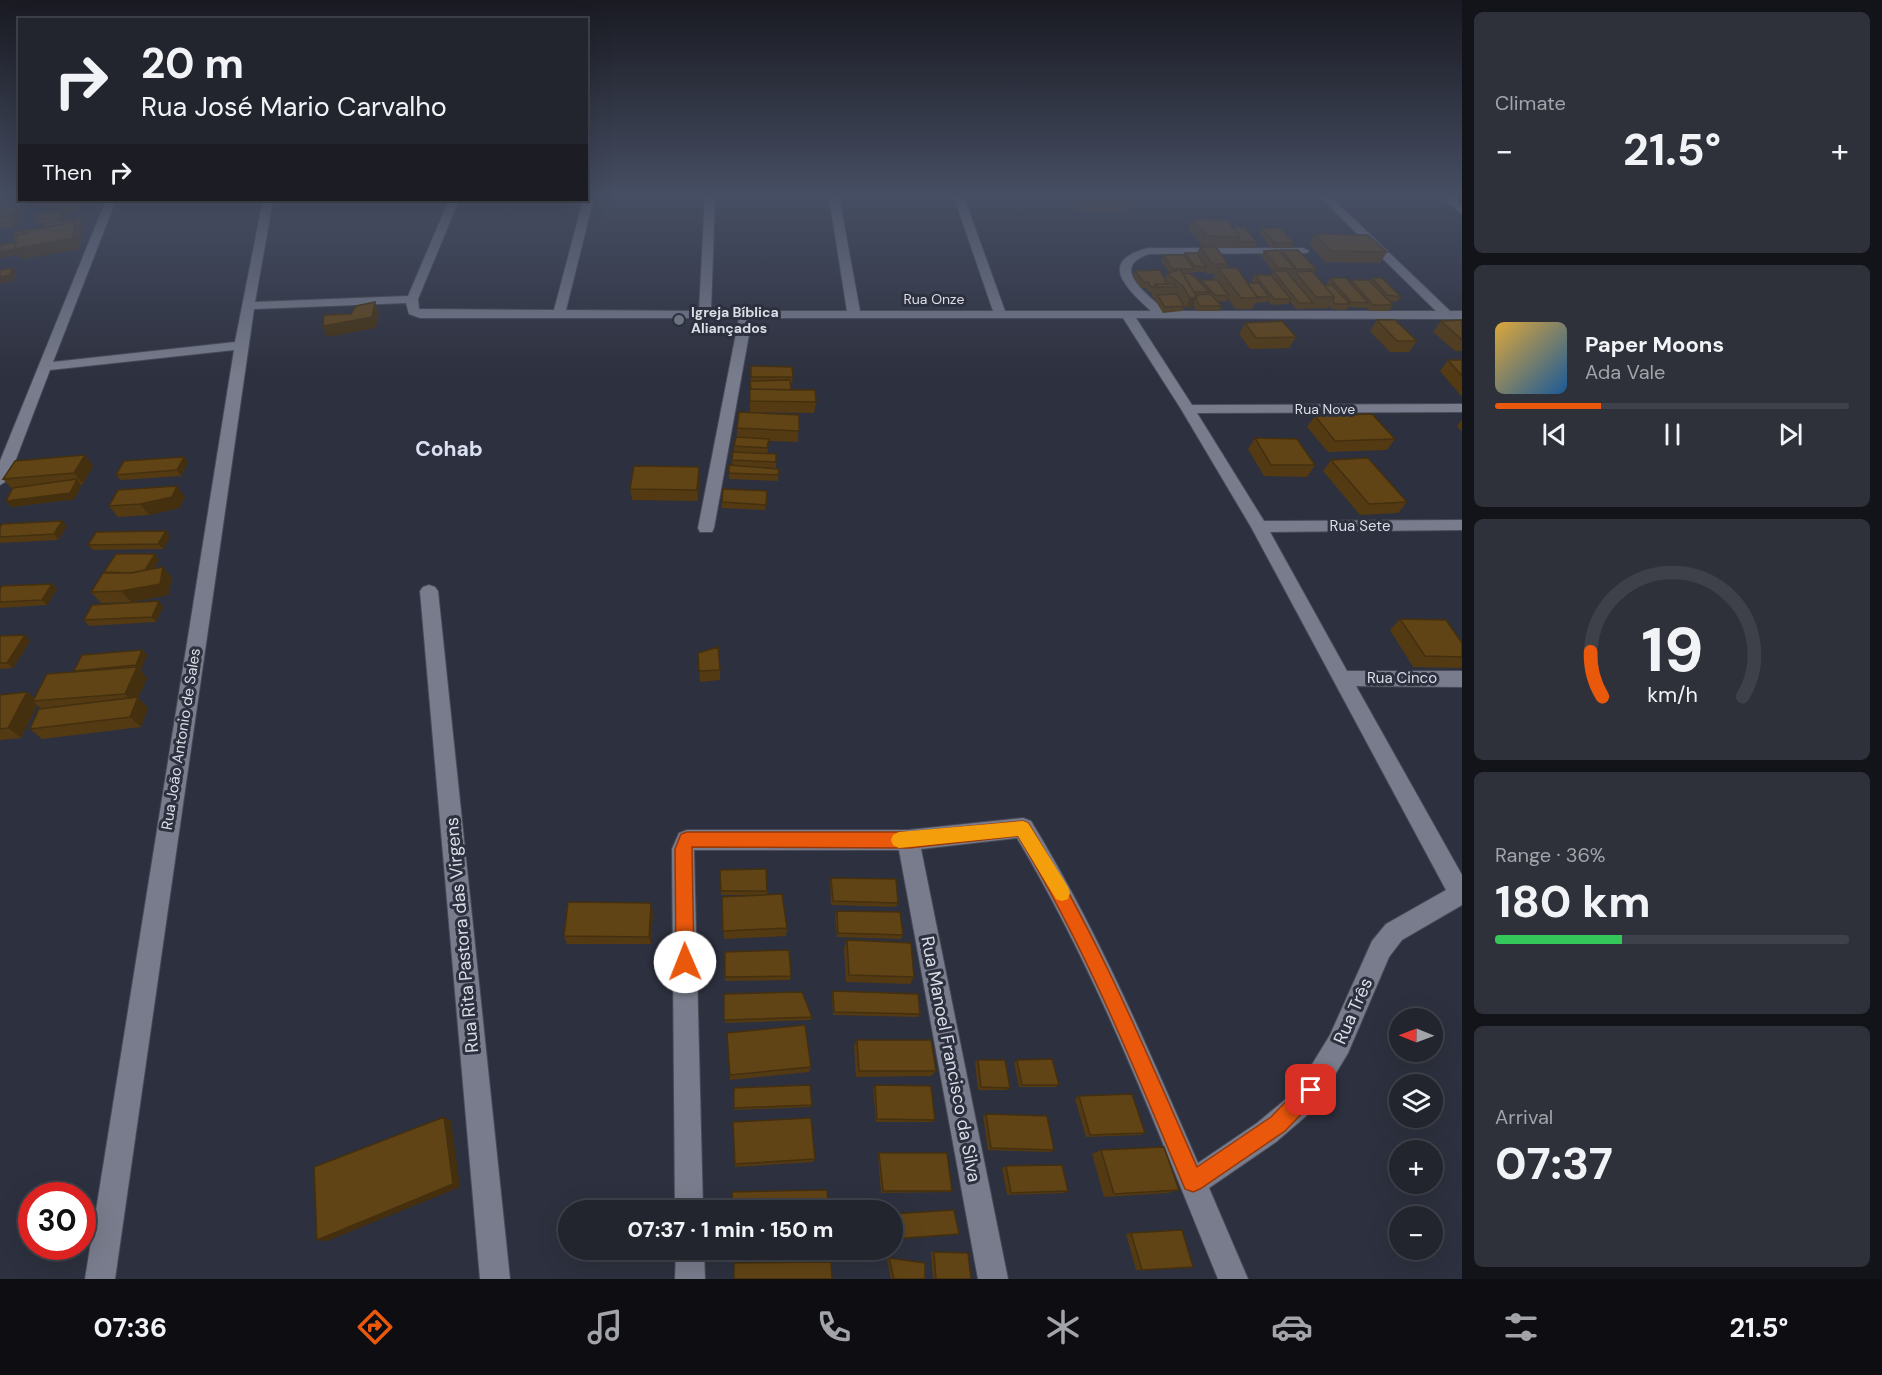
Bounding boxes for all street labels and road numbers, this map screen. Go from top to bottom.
street label: Rua Onze [904,290,965,308]
street label: Rua Nove [1295,400,1355,418]
street label: Rua Sete [1330,516,1390,536]
street label: Rua João Antonio de Sales [157,647,205,831]
street label: Rua Cinco [1367,668,1437,688]
street label: Rua Rita Pastora das Virgens [440,816,484,1054]
street label: Rua Manoel Francisco da Silva [915,934,987,1184]
street label: Rua Três [1328,974,1378,1048]

